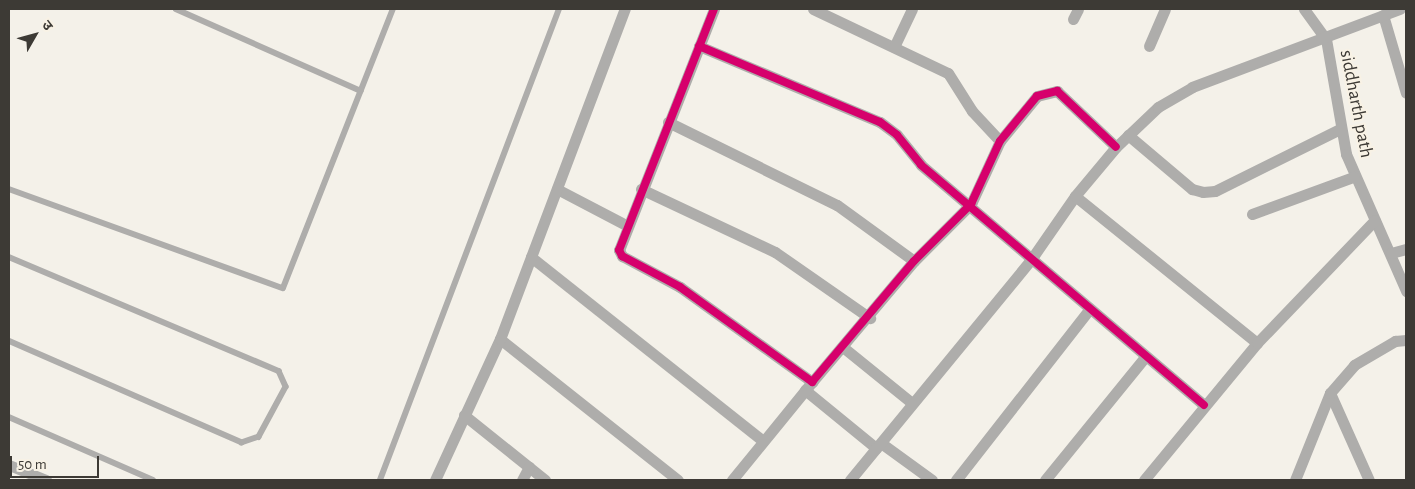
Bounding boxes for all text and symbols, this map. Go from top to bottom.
north arrow [10,10,60,60]
text: उ [39,18,55,33]
street label: siddharth path [1334,48,1378,160]
scale bar [12,446,101,478]
text: 50 m [18,457,47,472]

